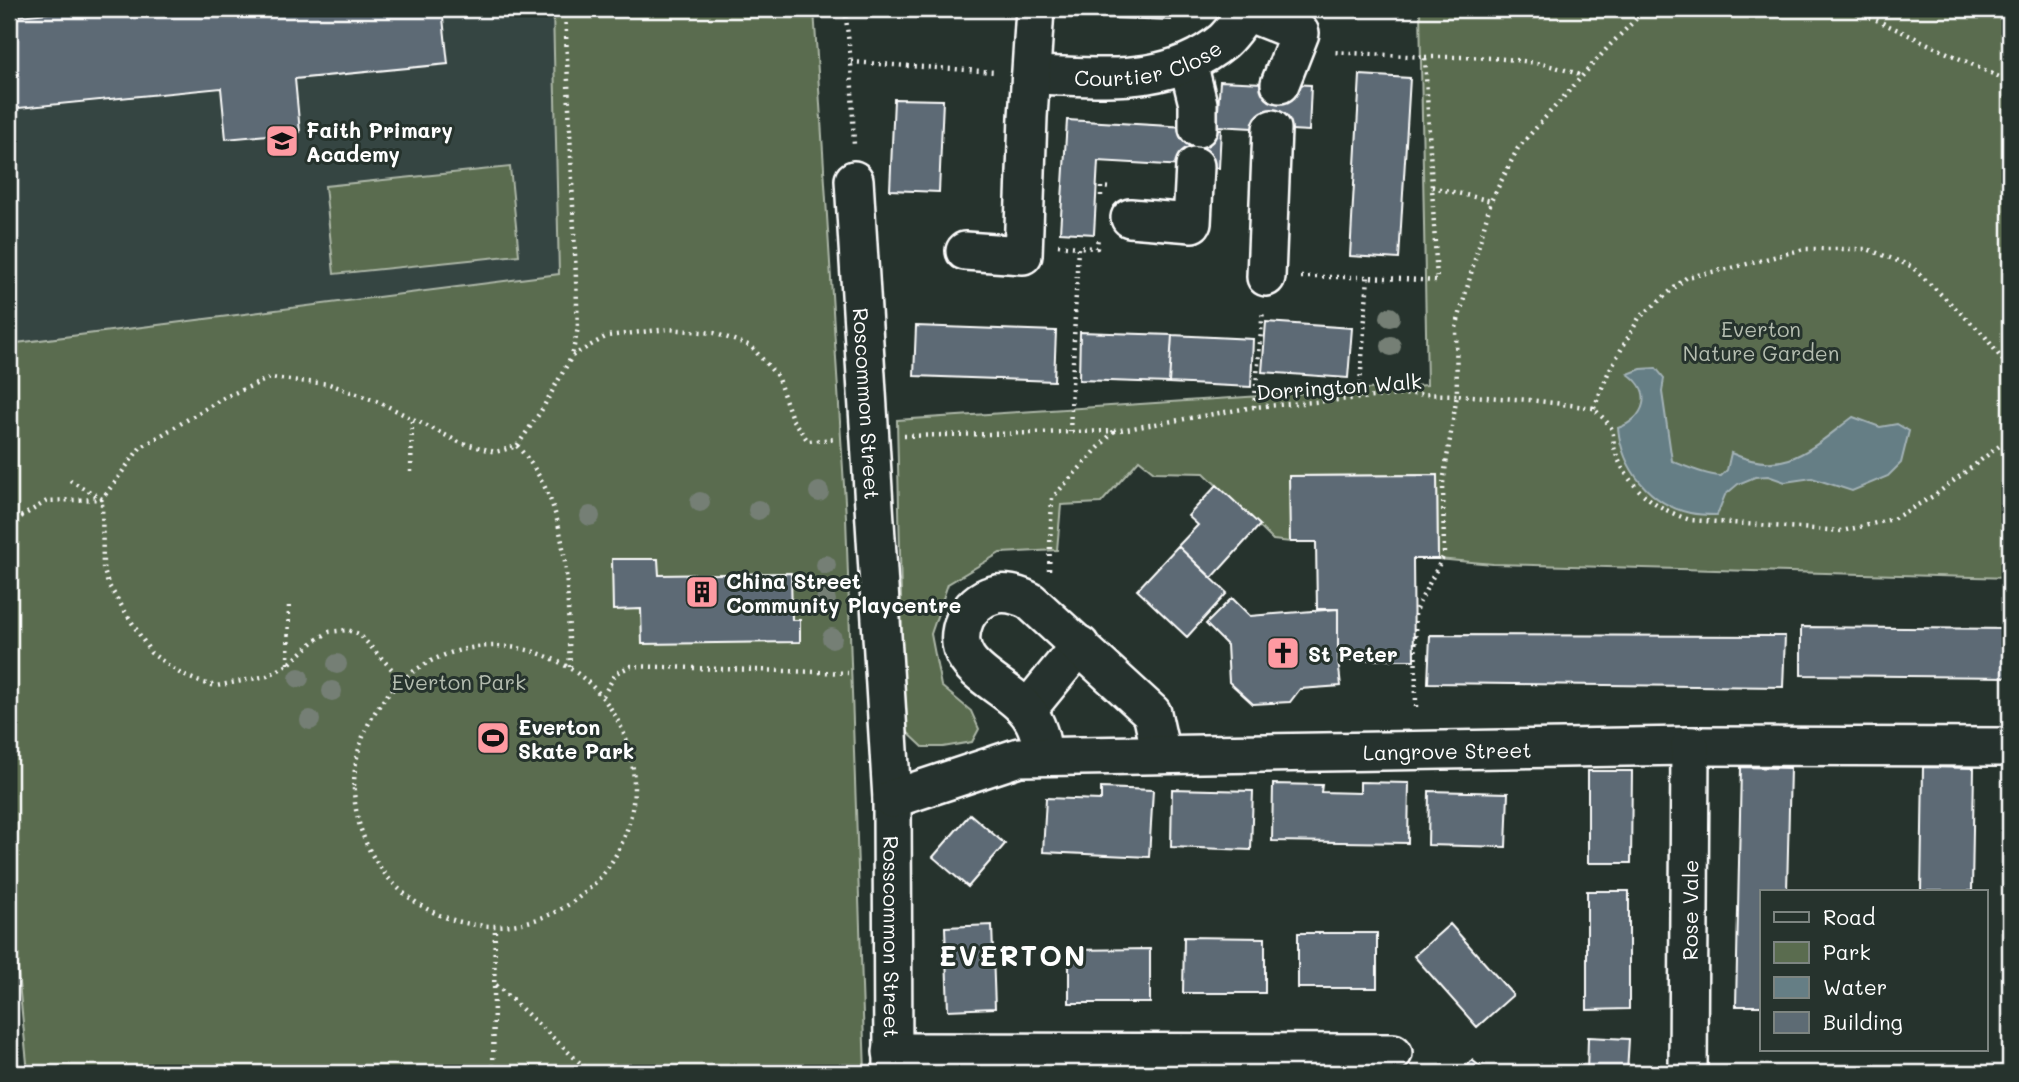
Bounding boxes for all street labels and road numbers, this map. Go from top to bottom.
street label: Courtier Close [1074,33,1227,91]
street label: Roscommon Street [848,307,887,500]
street label: Dorrington Walk [1255,367,1423,405]
street label: Langrove Street [1363,735,1532,765]
street label: Rosscommon Street [879,836,906,1038]
street label: Rose Vale [1675,860,1703,960]

